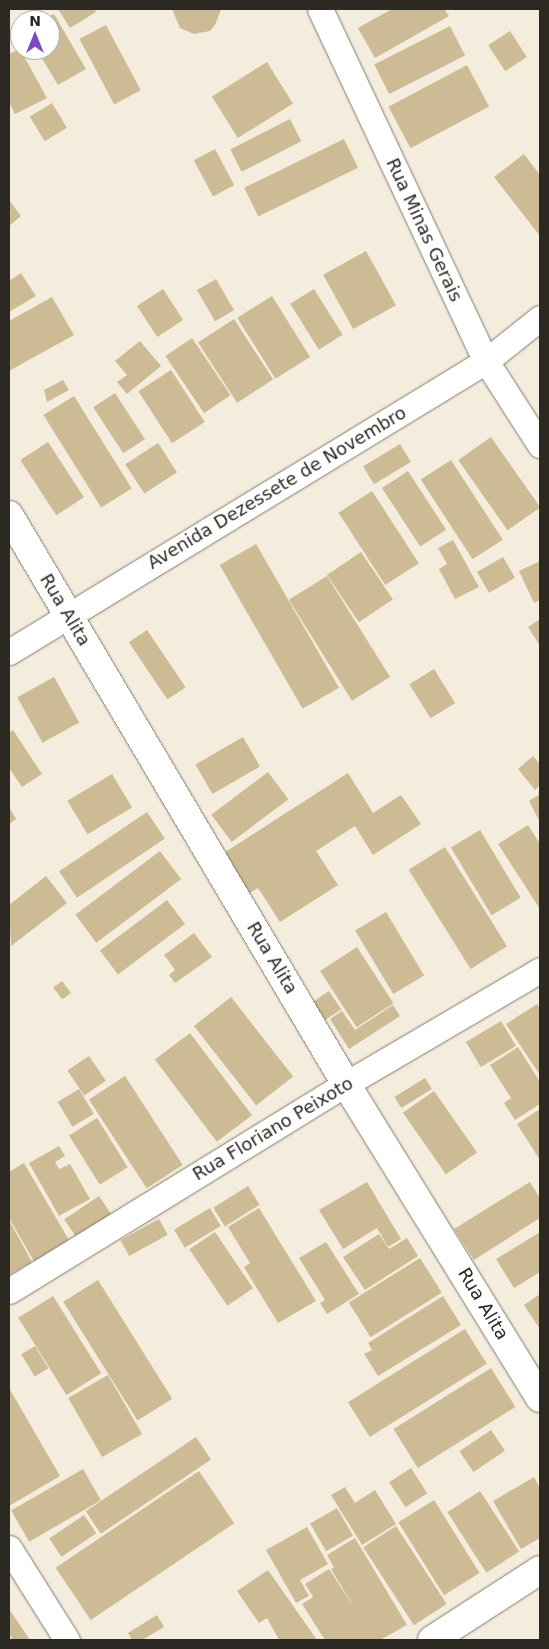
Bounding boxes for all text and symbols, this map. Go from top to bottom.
north arrow [10,10,60,60]
text: N [29,13,41,29]
street label: Rua Minas Gerais [381,155,467,305]
street label: Avenida Dezessete de Novembro [144,402,410,574]
street label: Rua Alita [35,570,95,650]
street label: Rua Alita [242,918,302,998]
street label: Rua Floriano Peixoto [189,1073,357,1185]
street label: Rua Alita [453,1264,513,1344]

